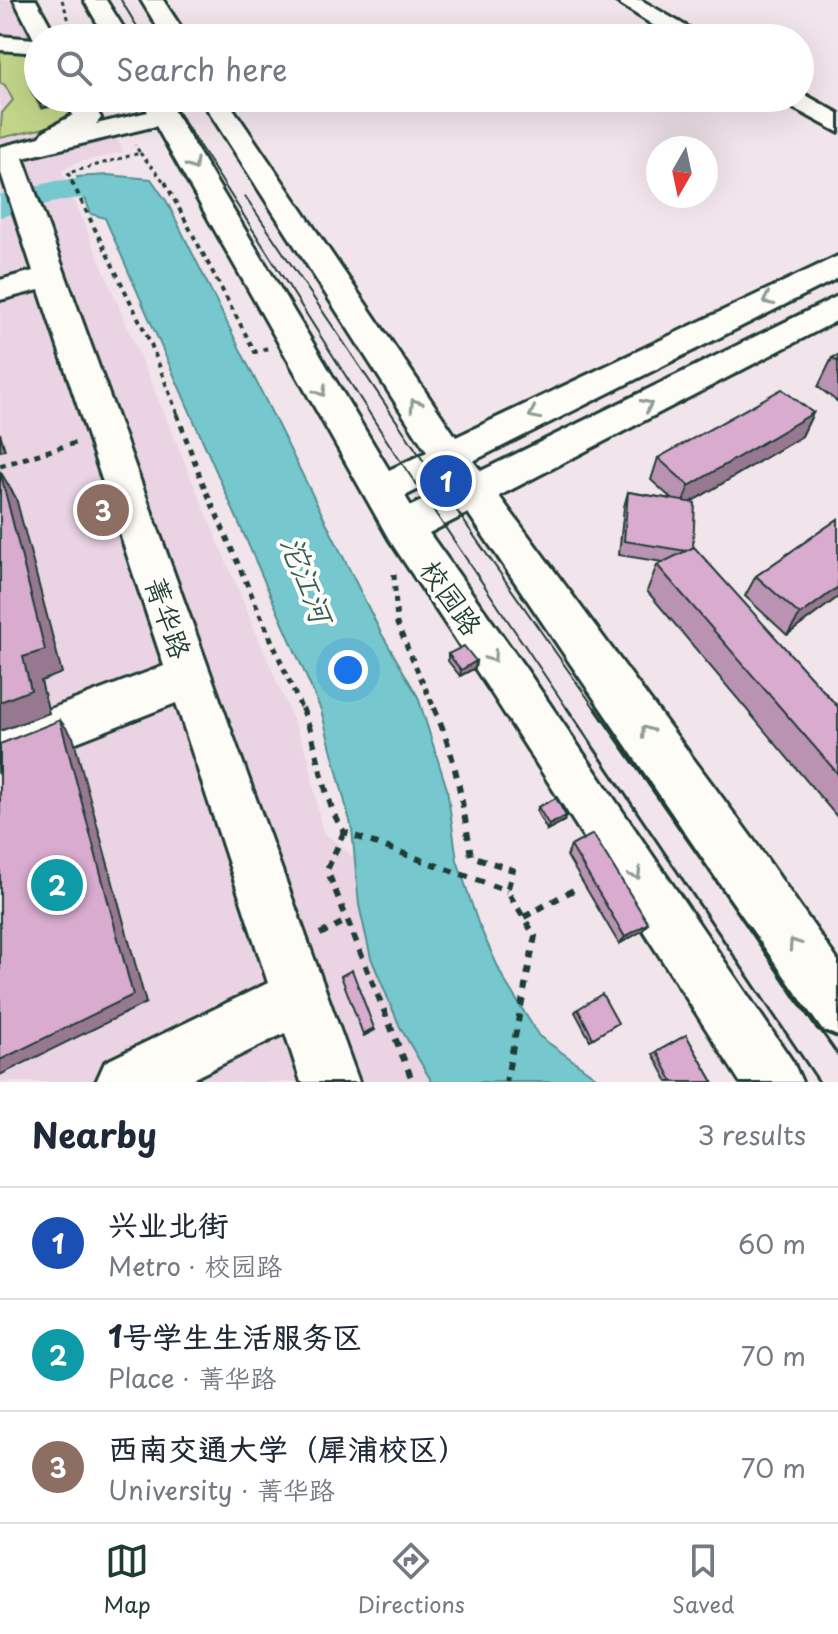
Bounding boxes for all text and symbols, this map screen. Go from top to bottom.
search box [24,24,814,112]
icon: search [52,46,96,90]
text: Search here [116,46,288,91]
north arrow [646,136,718,208]
one-way arrow [183,156,199,171]
one-way arrow [762,290,776,306]
one-way arrow [311,382,327,397]
one-way arrow [410,398,425,412]
one-way arrow [639,399,654,414]
one-way arrow [528,404,543,420]
pin: 1 [420,451,472,511]
pin: 3 [77,480,129,540]
water label: 沱江河 [271,529,347,634]
street label: 校园路 [411,550,494,644]
street label: 菁华路 [135,571,203,664]
one-way arrow [482,648,497,662]
your location [328,650,368,690]
one-way arrow [641,725,655,739]
pin: 2 [31,855,83,915]
one-way arrow [626,865,641,879]
one-way arrow [789,938,804,952]
text: Nearby [32,1108,157,1160]
text: 3 results [698,1115,806,1154]
text: 兴业北街 [108,1201,228,1246]
text: 1 [52,1224,64,1263]
text: 60 m [738,1224,806,1263]
text: Metro · 校园路 [108,1246,282,1285]
text: 1号学生生活服务区 [108,1313,362,1358]
text: 2 [49,1336,67,1375]
text: 70 m [741,1336,806,1375]
text: Place · 菁华路 [108,1358,276,1397]
text: 西南交通大学（犀浦校区） [108,1425,468,1470]
text: 3 [49,1448,67,1487]
text: 70 m [741,1448,806,1487]
text: University · 菁华路 [108,1470,335,1509]
tab: Map [104,1539,151,1620]
tab: Directions [358,1539,465,1620]
tab: Saved [672,1539,734,1620]

